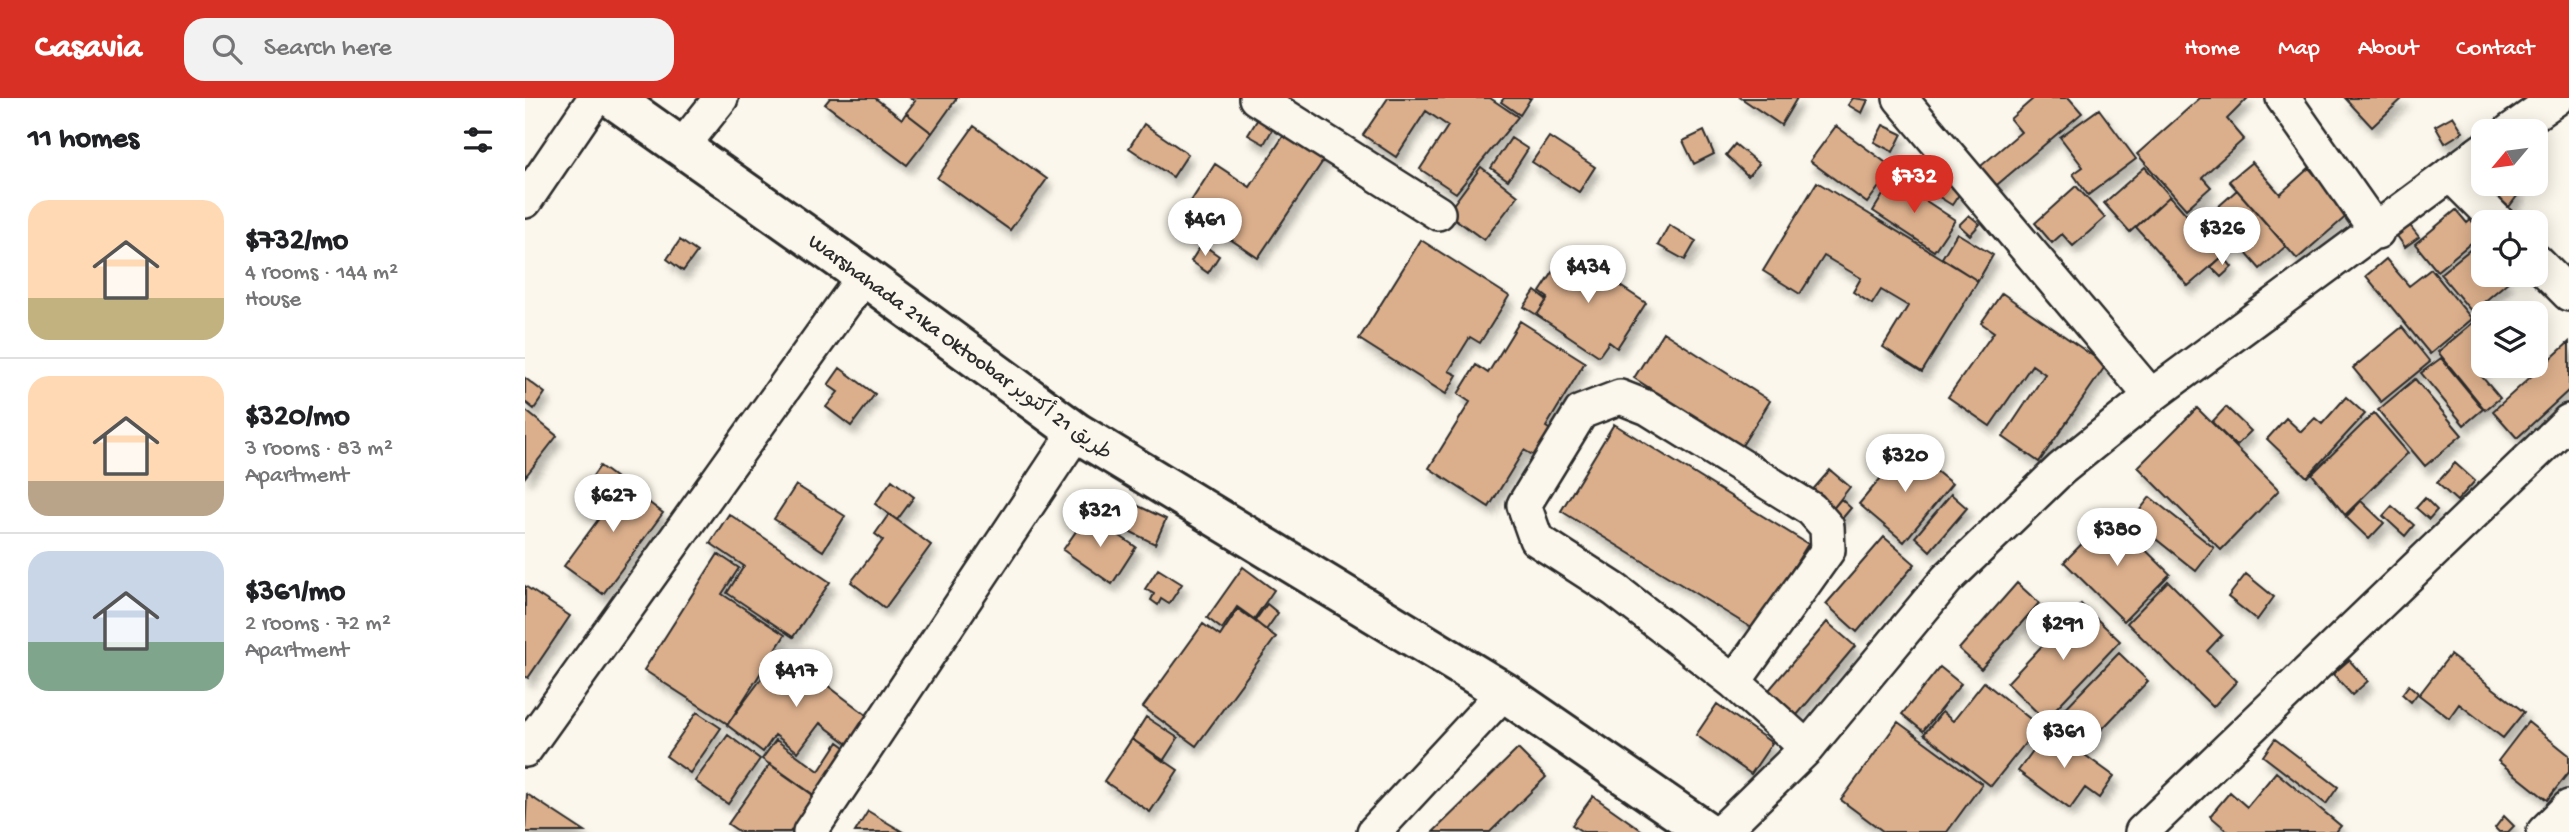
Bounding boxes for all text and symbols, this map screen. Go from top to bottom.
search box [184,18,674,81]
text: Casavia [35,30,142,68]
icon: search [208,30,246,68]
text: Search here [264,34,392,65]
text: Home [2184,35,2240,64]
text: Map [2278,35,2320,64]
text: About [2358,35,2418,64]
text: Contact [2456,35,2534,64]
north arrow [2471,119,2548,196]
map controls [2471,119,2548,378]
icon: filters [459,121,497,159]
text: 11 homes [28,123,139,158]
pin: $732 [1873,156,1955,215]
text: $732 [1891,164,1937,191]
pin: $461 [1164,198,1246,258]
text: $461 [1184,207,1226,234]
pin: $326 [2181,208,2263,267]
button: locate [2471,210,2548,287]
text: $326 [2199,216,2245,243]
text: $732/mo [245,225,348,260]
icon: home [84,228,168,312]
street label: Warshahada 21ka Oktoobar طريق 21 أكتوبر [802,228,1117,467]
pin: $434 [1547,246,1629,305]
text: $434 [1566,254,1610,281]
text: 4 rooms · 144 m² [245,260,398,287]
text: House [245,287,301,314]
button: layers [2471,301,2548,378]
text: $320/mo [245,401,350,436]
icon: home [84,404,168,488]
pin: $320 [1864,434,1946,494]
text: 3 rooms · 83 m² [245,436,393,463]
text: $320 [1882,443,1928,470]
text: Apartment [245,463,349,490]
pin: $627 [572,474,654,534]
text: $627 [590,483,636,510]
pin: $321 [1059,490,1141,549]
text: $321 [1079,498,1121,525]
pin: $380 [2076,508,2158,568]
text: $380 [2093,517,2141,544]
text: $361/mo [245,576,345,611]
icon: home [84,579,168,663]
pin: $291 [2022,602,2104,662]
text: 2 rooms · 72 m² [245,611,391,638]
text: $291 [2042,611,2084,638]
text: Apartment [245,638,349,665]
pin: $417 [755,650,837,709]
text: $417 [775,658,817,685]
pin: $361 [2023,710,2105,770]
text: $361 [2042,719,2086,746]

